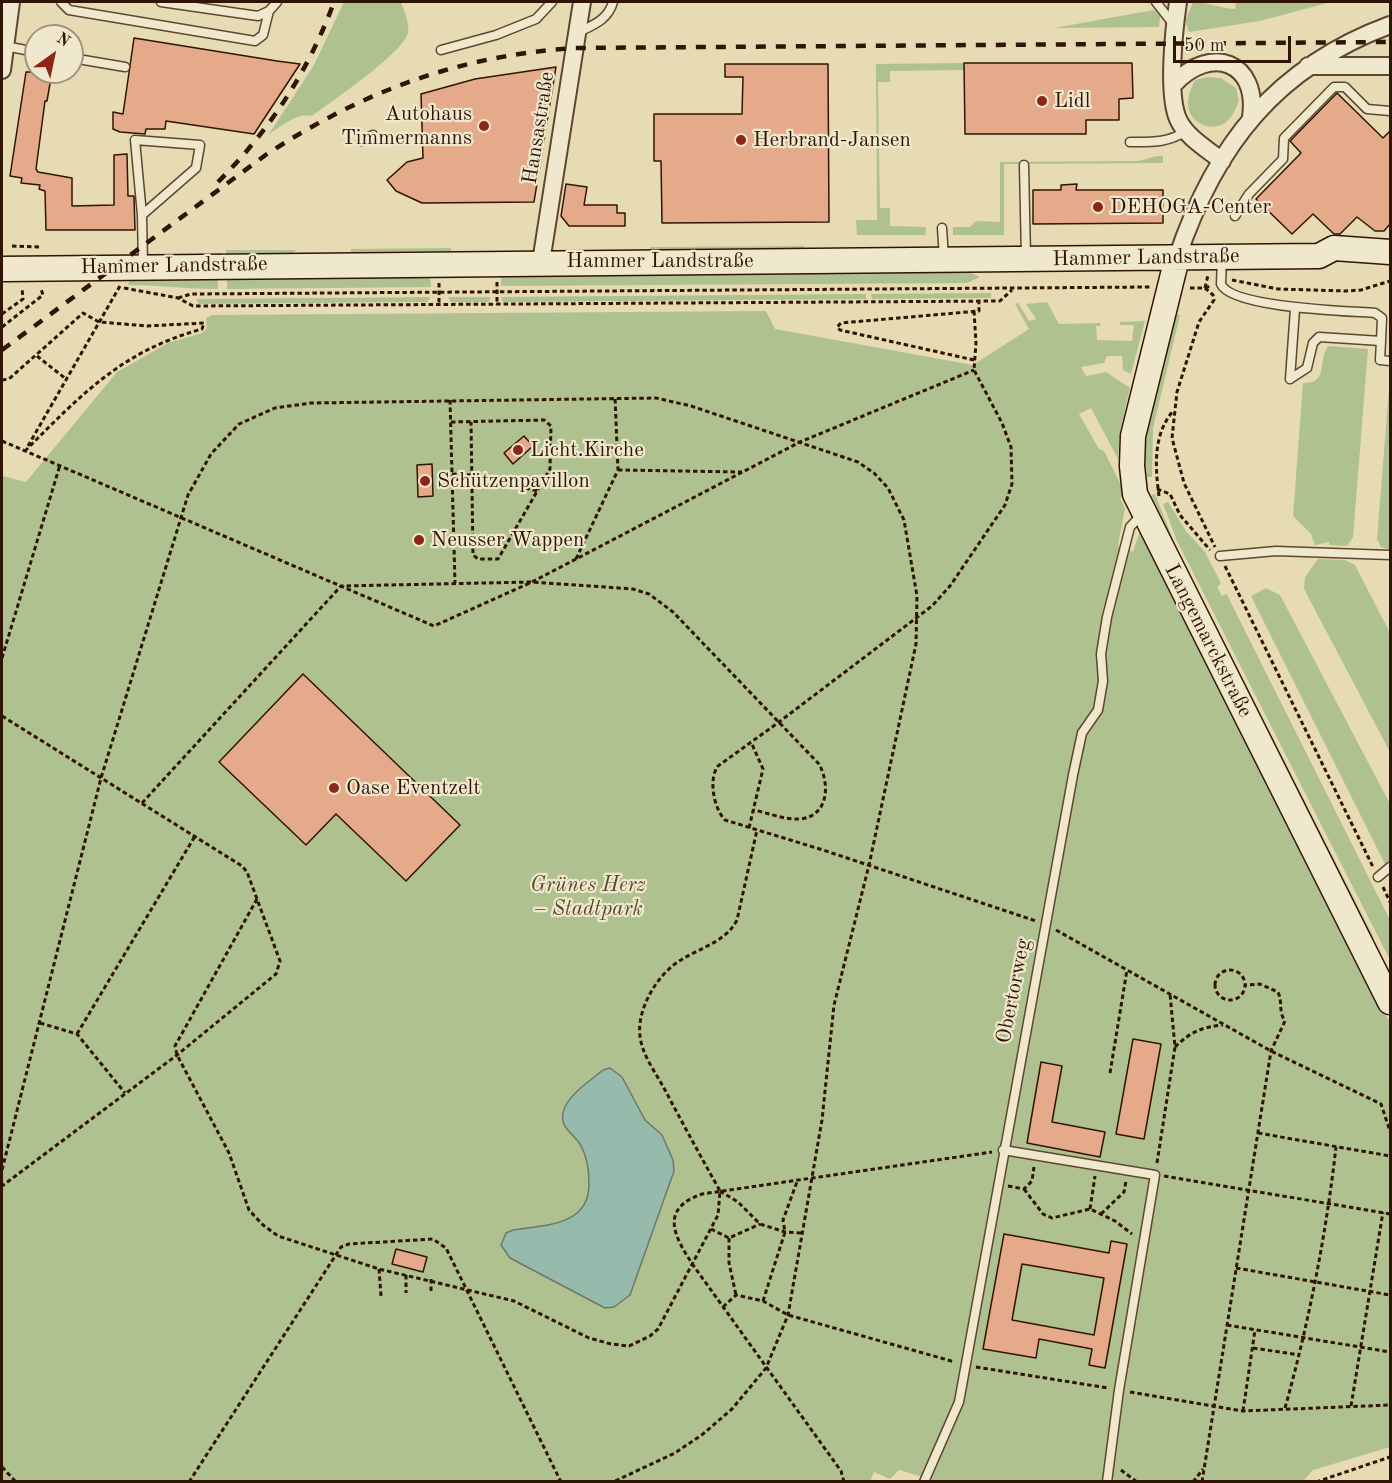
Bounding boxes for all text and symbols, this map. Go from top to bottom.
north arrow [24,24,84,84]
scale bar [1176,24,1294,62]
text: N [53,31,72,51]
text: 50 m [1184,37,1224,55]
street label: Hansastraße [518,70,560,186]
place label: Lidl [1054,88,1090,114]
marker: Lidl [1035,94,1049,108]
place label: Autohaus Timmermanns [341,101,472,151]
marker: Autohaus Timmermanns [477,119,491,133]
place label: Herbrand-Jansen [753,127,911,153]
marker: Herbrand-Jansen [734,133,748,147]
place label: DEHOGA-Center [1110,194,1271,220]
marker: DEHOGA-Center [1091,200,1105,214]
street label: Hammer Landstraße [1052,244,1240,272]
street label: Hammer Landstraße [566,248,754,274]
street label: Hammer Landstraße [80,252,268,280]
place label: Licht.Kirche [530,437,644,463]
marker: Licht.Kirche [511,443,525,457]
place label: Schützenpavillon [437,468,590,494]
marker: Schützenpavillon [418,474,432,488]
place label: Neusser Wappen [431,527,584,553]
marker: Neusser Wappen [412,533,426,547]
street label: Langemarckstraße [1158,560,1258,722]
place label: Oase Eventzelt [346,775,481,801]
marker: Oase Eventzelt [327,781,341,795]
park label: Grünes Herz – Stadtpark [530,872,646,922]
street label: Obertorweg [991,936,1037,1046]

